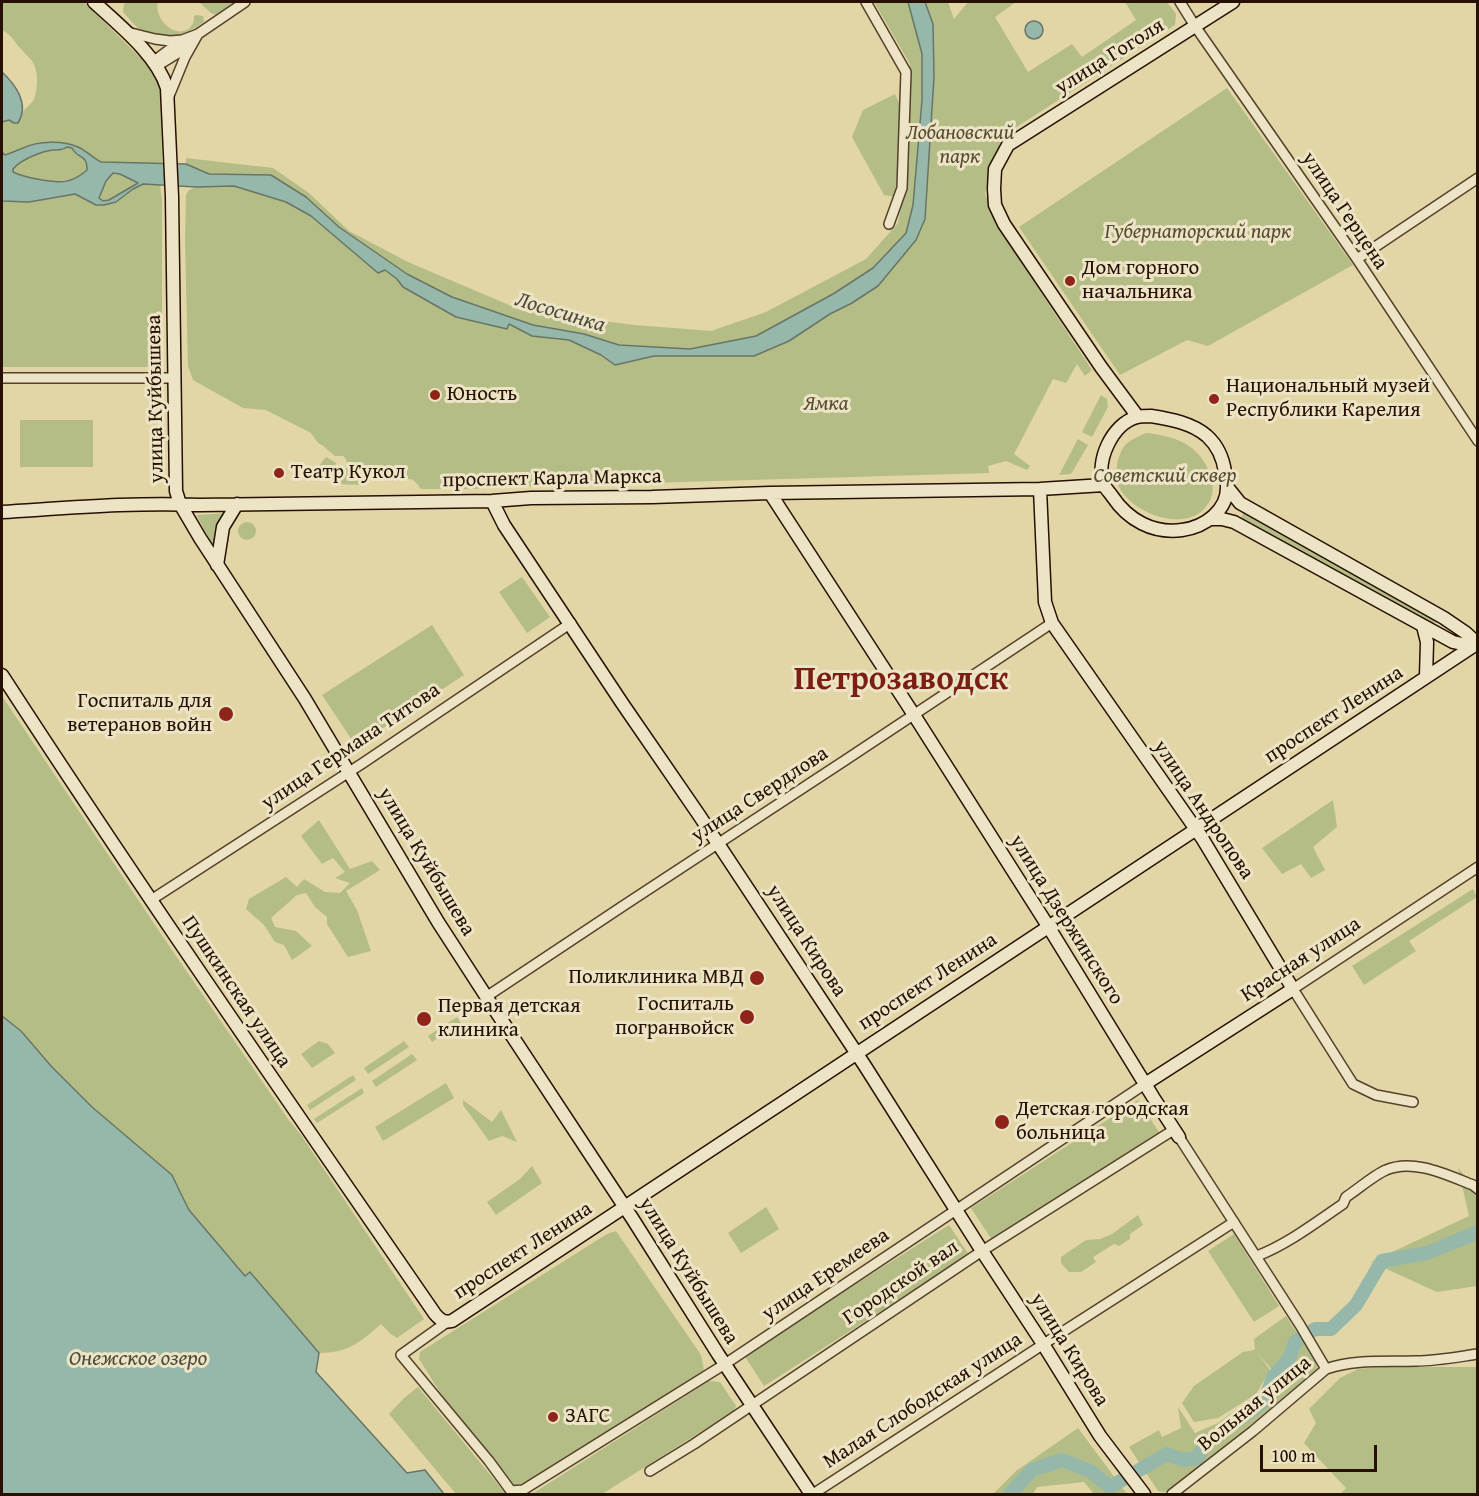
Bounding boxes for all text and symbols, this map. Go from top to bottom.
street label: улица Гоголя [1051,13,1169,101]
park label: Лобановский парк [906,121,1014,171]
street label: улица Герцена [1295,147,1393,275]
park label: Губернаторский парк [1105,220,1291,246]
place label: Дом горного начальника [1082,256,1199,306]
marker: Дом горного начальника [1063,274,1077,288]
water label: Лососинка [512,287,608,339]
street label: улица Куйбышева [142,314,170,484]
place label: Национальный музей Республики Карелия [1226,374,1430,424]
place label: Юность [447,382,517,408]
marker: Юность [428,388,442,402]
park label: Ямка [803,392,849,418]
marker: Национальный музей Республики Карелия [1207,392,1221,406]
place label: Театр Кукол [291,460,406,486]
street label: проспект Карла Маркса [442,464,662,494]
park label: Советский сквер [1093,464,1237,490]
marker: Театр Кукол [272,466,286,480]
district label: Петрозаводск [794,661,1008,701]
street label: проспект Ленина [1260,661,1408,769]
street label: улица Германа Титова [257,678,445,816]
place label: Госпиталь для ветеранов войн [67,689,212,739]
marker: Госпиталь для ветеранов войн [217,705,235,723]
street label: улица Андропова [1147,736,1259,884]
street label: улица Свердлова [687,741,833,849]
street label: улица Куйбышева [372,783,480,941]
street label: улица Дзержинского [1003,830,1129,1010]
street label: улица Кирова [760,880,852,1002]
street label: Пушкинская улица [176,911,296,1073]
street label: Красная улица [1236,912,1366,1008]
street label: проспект Ленина [854,928,1002,1036]
place label: Поликлиника МВД [569,965,744,991]
marker: Поликлиника МВД [748,969,766,987]
place label: Госпиталь погранвойск [615,992,734,1042]
place label: Первая детская клиника [438,994,581,1044]
marker: Госпиталь погранвойск [738,1008,756,1026]
marker: Первая детская клиника [415,1010,433,1028]
place label: Детская городская больница [1016,1097,1189,1147]
marker: Детская городская больница [993,1113,1011,1131]
street label: улица Куйбышева [633,1193,743,1349]
street label: проспект Ленина [449,1197,597,1305]
street label: улица Еремеева [758,1223,894,1327]
street label: Городской вал [838,1235,964,1331]
street label: улица Кирова [1024,1289,1114,1411]
street label: Малая Слободская улица [819,1327,1027,1475]
water label: Онежское озеро [69,1346,207,1372]
street label: Вольная улица [1193,1351,1317,1457]
place label: ЗАГС [565,1404,610,1430]
marker: ЗАГС [546,1410,560,1424]
scale bar [1263,1433,1380,1471]
text: 100 m [1271,1442,1316,1469]

